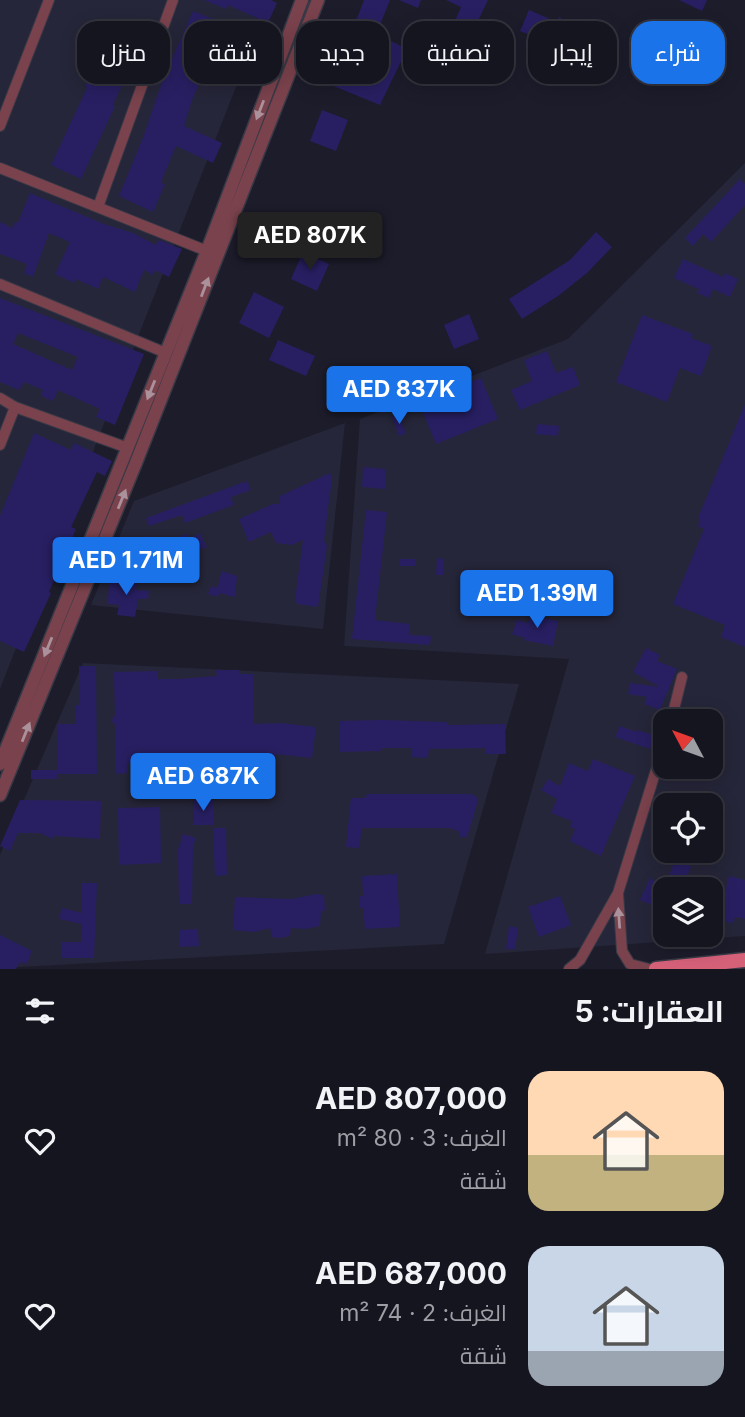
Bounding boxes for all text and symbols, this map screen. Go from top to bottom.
chip: منزل [77,21,170,84]
chip: شقة [184,21,282,84]
chip: جديد [296,21,389,84]
chip: تصفية [403,21,514,84]
chip: إيجار [528,21,617,84]
chip: شراء [631,21,725,84]
one-way arrow [255,99,266,120]
pin: AED 807K [238,212,382,272]
text: AED 807K [253,221,367,249]
one-way arrow [200,277,211,298]
pin: AED 837K [327,366,471,426]
text: AED 837K [343,375,455,403]
one-way arrow [146,380,157,401]
one-way arrow [116,488,127,509]
pin: AED 1.71M [46,538,206,597]
text: AED 1.71M [69,546,183,574]
pin: AED 1.39M [457,570,617,630]
text: AED 1.39M [476,579,598,607]
one-way arrow [42,636,53,657]
north arrow [653,709,723,779]
map controls [653,709,723,947]
one-way arrow [20,722,32,742]
pin: AED 687K [131,754,275,813]
text: AED 687K [146,762,260,790]
button: locate [653,793,723,863]
button: layers [653,877,723,947]
one-way arrow [613,907,624,929]
icon: filters [21,992,59,1030]
text: العقارات: 5 [574,993,724,1029]
text: AED 807,000 [315,1080,507,1116]
icon: home [584,1099,668,1183]
icon: heart [21,1122,59,1160]
text: الغرف: 3 · 80 m² [337,1124,507,1152]
text: شقة [460,1167,507,1195]
text: AED 687,000 [315,1255,507,1291]
icon: home [584,1274,668,1358]
icon: heart [21,1297,59,1335]
text: الغرف: 2 · 74 m² [339,1299,507,1327]
text: شقة [460,1342,507,1370]

